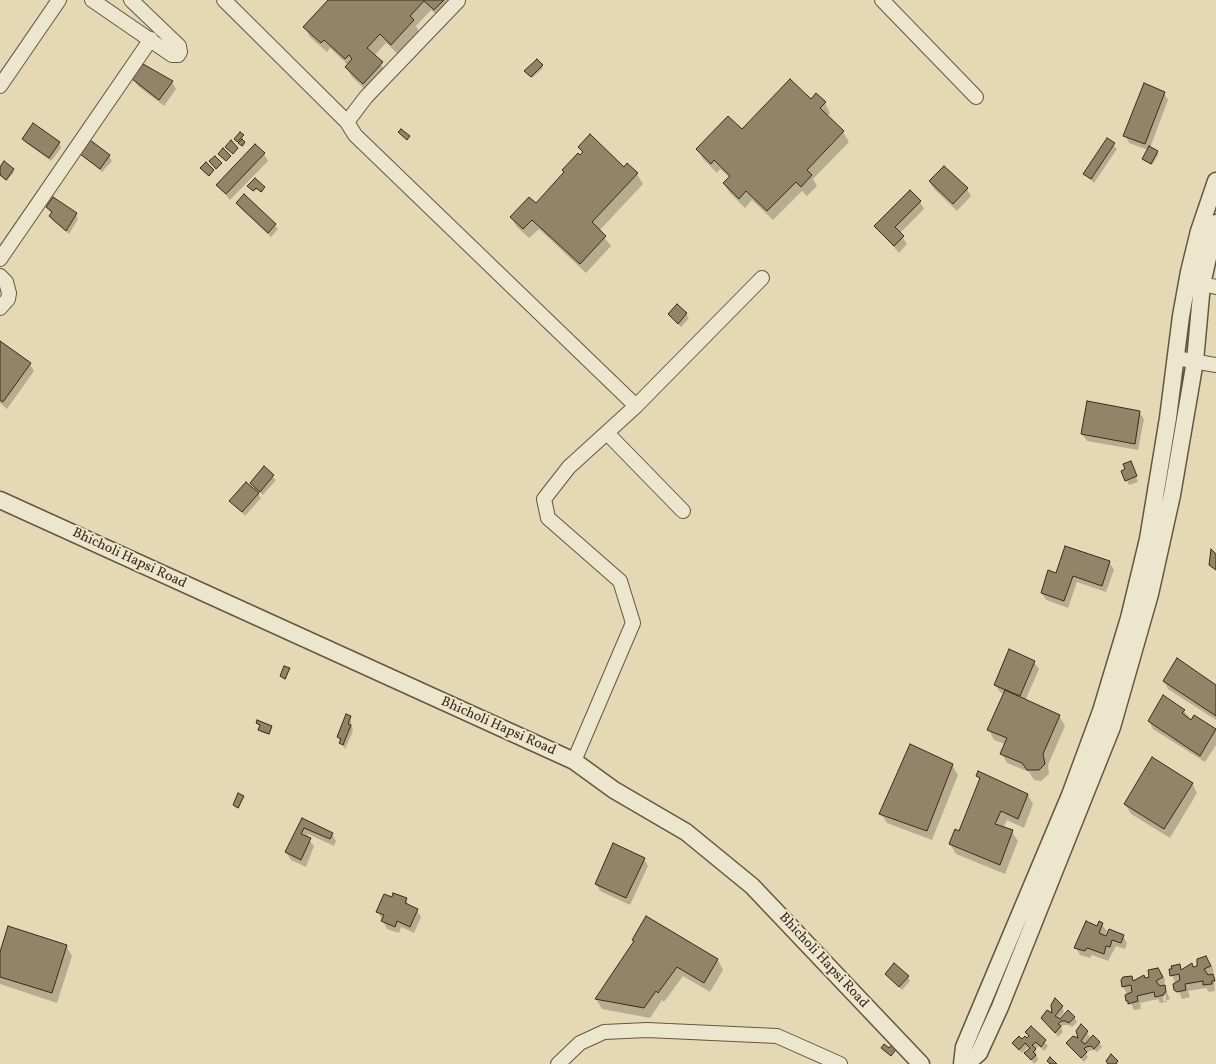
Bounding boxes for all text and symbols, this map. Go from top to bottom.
street label: Bhicholi Hapsi Road [69,525,189,593]
street label: Bhicholi Hapsi Road [438,694,558,760]
street label: Bhicholi Hapsi Road [775,910,871,1012]

